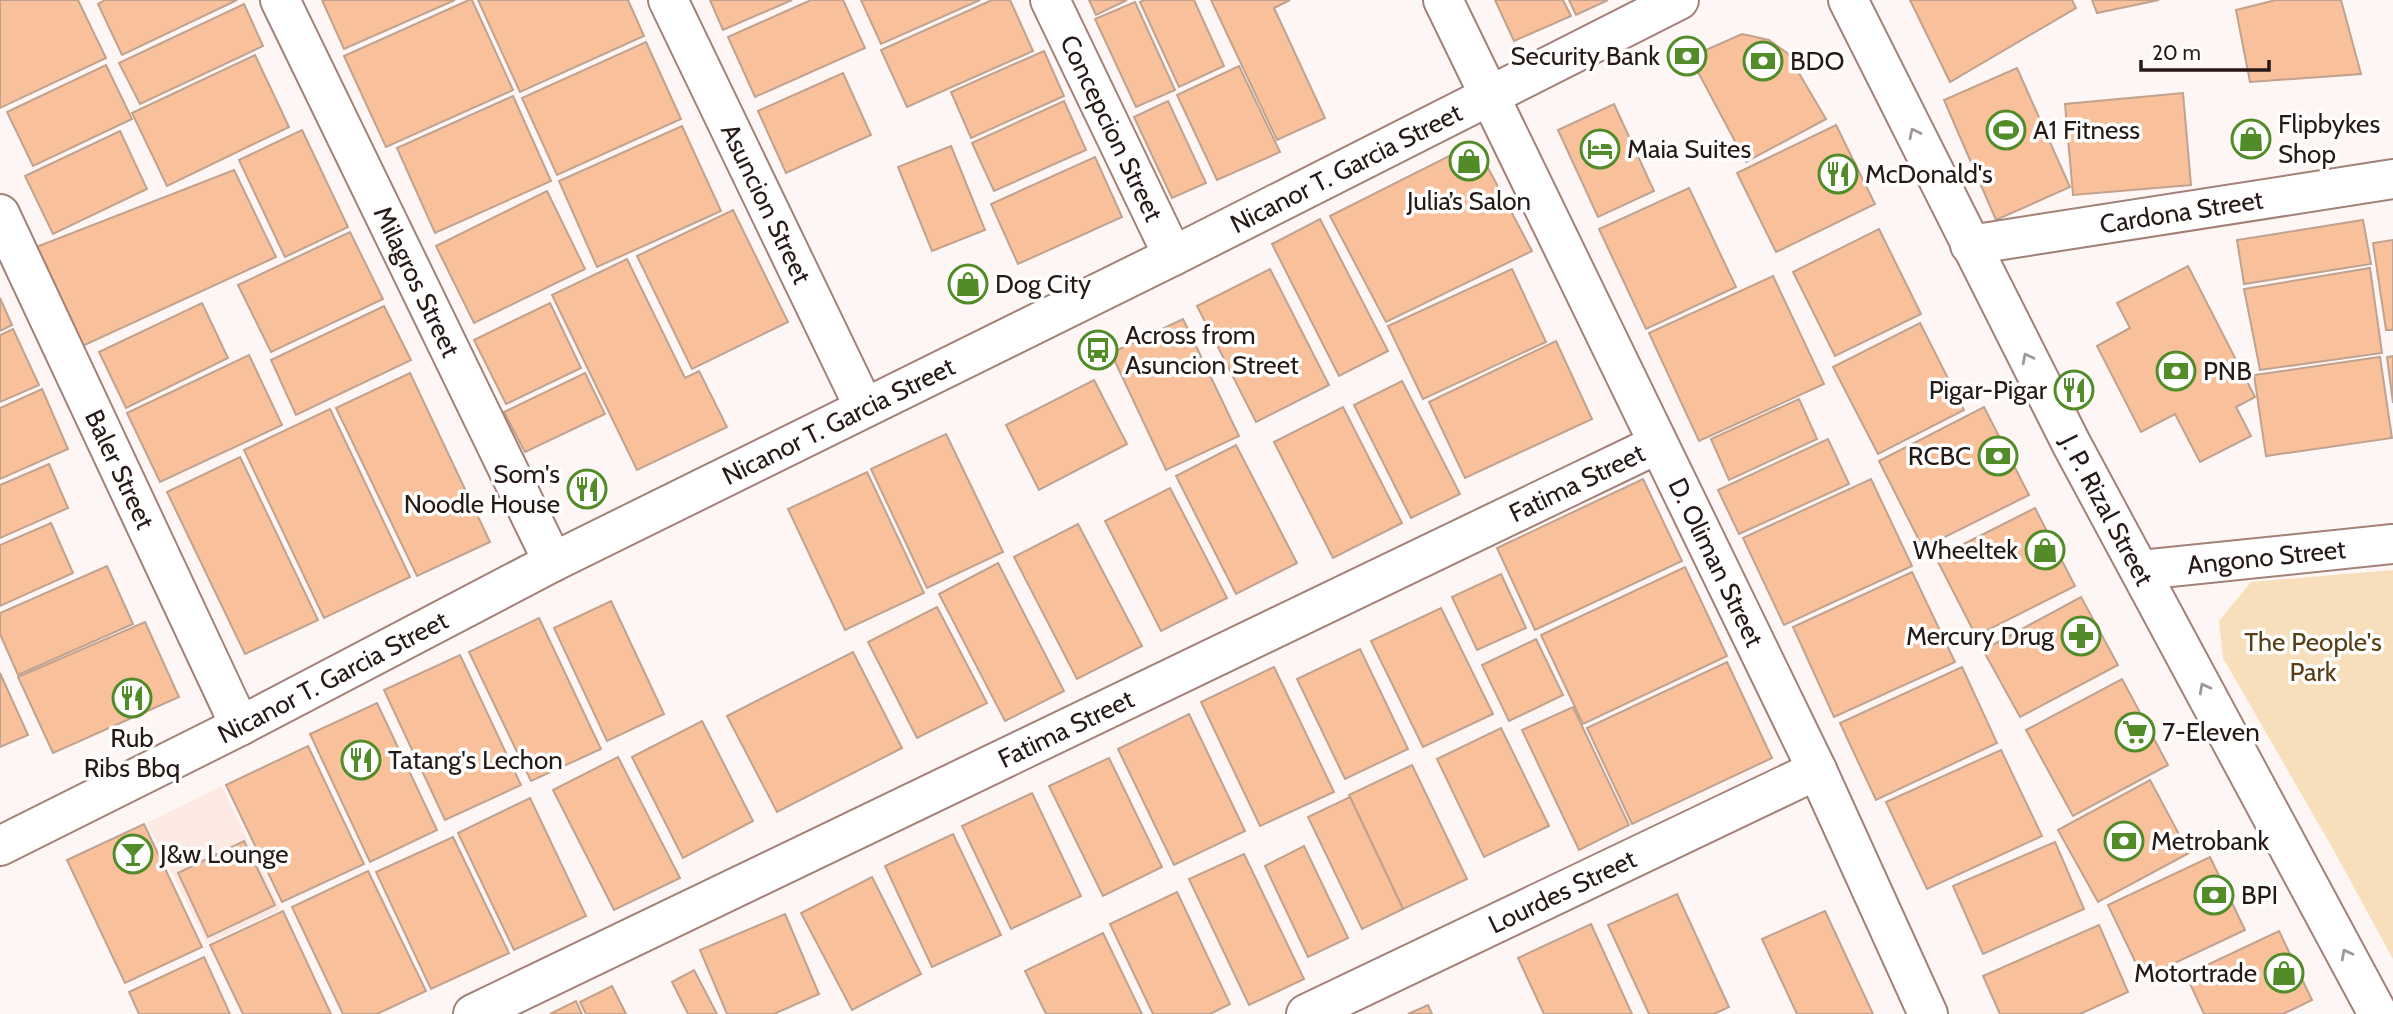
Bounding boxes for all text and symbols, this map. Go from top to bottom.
scale bar [2141,28,2269,72]
street label: Concepcion Street [1053,30,1170,227]
bank icon: Security Bank [1666,35,1708,77]
place label: Security Bank [1510,40,1660,72]
bank icon: BDO [1742,40,1784,82]
text: 20 m [2152,40,2201,65]
place label: BDO [1790,45,1844,77]
street label: Nicanor T. Garcia Street [1225,96,1467,240]
place label: Flipbykes Shop [2278,108,2380,170]
sports icon: A1 Fitness [1985,109,2027,151]
place label: A1 Fitness [2033,114,2140,146]
street label: Asuncion Street [714,118,818,289]
shop icon: Flipbykes Shop [2230,118,2272,160]
hotel icon: Maia Suites [1579,128,1621,170]
one-way arrow [1909,128,1923,140]
place label: Maia Suites [1627,133,1751,165]
shop icon: Julia’s Salon [1448,140,1490,182]
restaurant icon: McDonald's [1817,153,1859,195]
place label: McDonald's [1865,158,1993,190]
street label: Cardona Street [2098,183,2266,241]
place label: Julia’s Salon [1406,185,1531,217]
street label: Milagros Street [367,201,467,362]
shop icon: Dog City [947,263,989,305]
place label: Dog City [995,268,1091,300]
place label: Across from Asuncion Street [1125,319,1299,381]
bus stop icon: Across from Asuncion Street [1077,329,1119,371]
street label: Nicanor T. Garcia Street [717,350,960,492]
bank icon: PNB [2155,350,2197,392]
one-way arrow [2022,353,2036,365]
place label: PNB [2203,355,2252,387]
restaurant icon: Pigar-Pigar [2053,369,2095,411]
place label: Pigar-Pigar [1929,374,2048,406]
street label: Baler Street [78,404,161,534]
street label: J. P. Rizal Street [2053,428,2161,591]
bank icon: RCBC [1977,435,2019,477]
street label: Fatima Street [1504,437,1650,529]
place label: RCBC [1908,440,1971,472]
place label: Som's Noodle House [404,458,560,520]
restaurant icon: Som's Noodle House [566,468,608,510]
street label: D. Oliman Street [1661,472,1771,652]
shop icon: Wheeltek [2024,529,2066,571]
street label: Angono Street [2185,533,2347,581]
place label: Wheeltek [1913,534,2018,566]
street label: Nicanor T. Garcia Street [212,604,453,751]
pharmacy icon: Mercury Drug [2060,615,2102,657]
place label: Mercury Drug [1906,620,2055,652]
park label: The People's Park [2244,626,2382,688]
restaurant icon: Rub Ribs Bbq [111,677,153,719]
street label: Fatima Street [993,682,1139,775]
one-way arrow [2199,683,2212,696]
supermarket icon: 7-Eleven [2114,711,2156,753]
place label: 7-Eleven [2162,716,2260,748]
place label: Rub Ribs Bbq [84,722,180,784]
restaurant icon: Tatang's Lechon [340,739,382,781]
place label: Tatang's Lechon [388,744,563,776]
bank icon: Metrobank [2103,820,2145,862]
place label: Metrobank [2151,825,2269,857]
bar icon: J&w Lounge [112,833,154,875]
place label: J&w Lounge [159,838,288,870]
street label: Lourdes Street [1483,843,1642,940]
bank icon: BPI [2193,874,2235,916]
place label: BPI [2241,879,2278,911]
one-way arrow [2341,949,2354,961]
shop icon: Motortrade [2263,952,2305,994]
place label: Motortrade [2134,957,2257,989]

